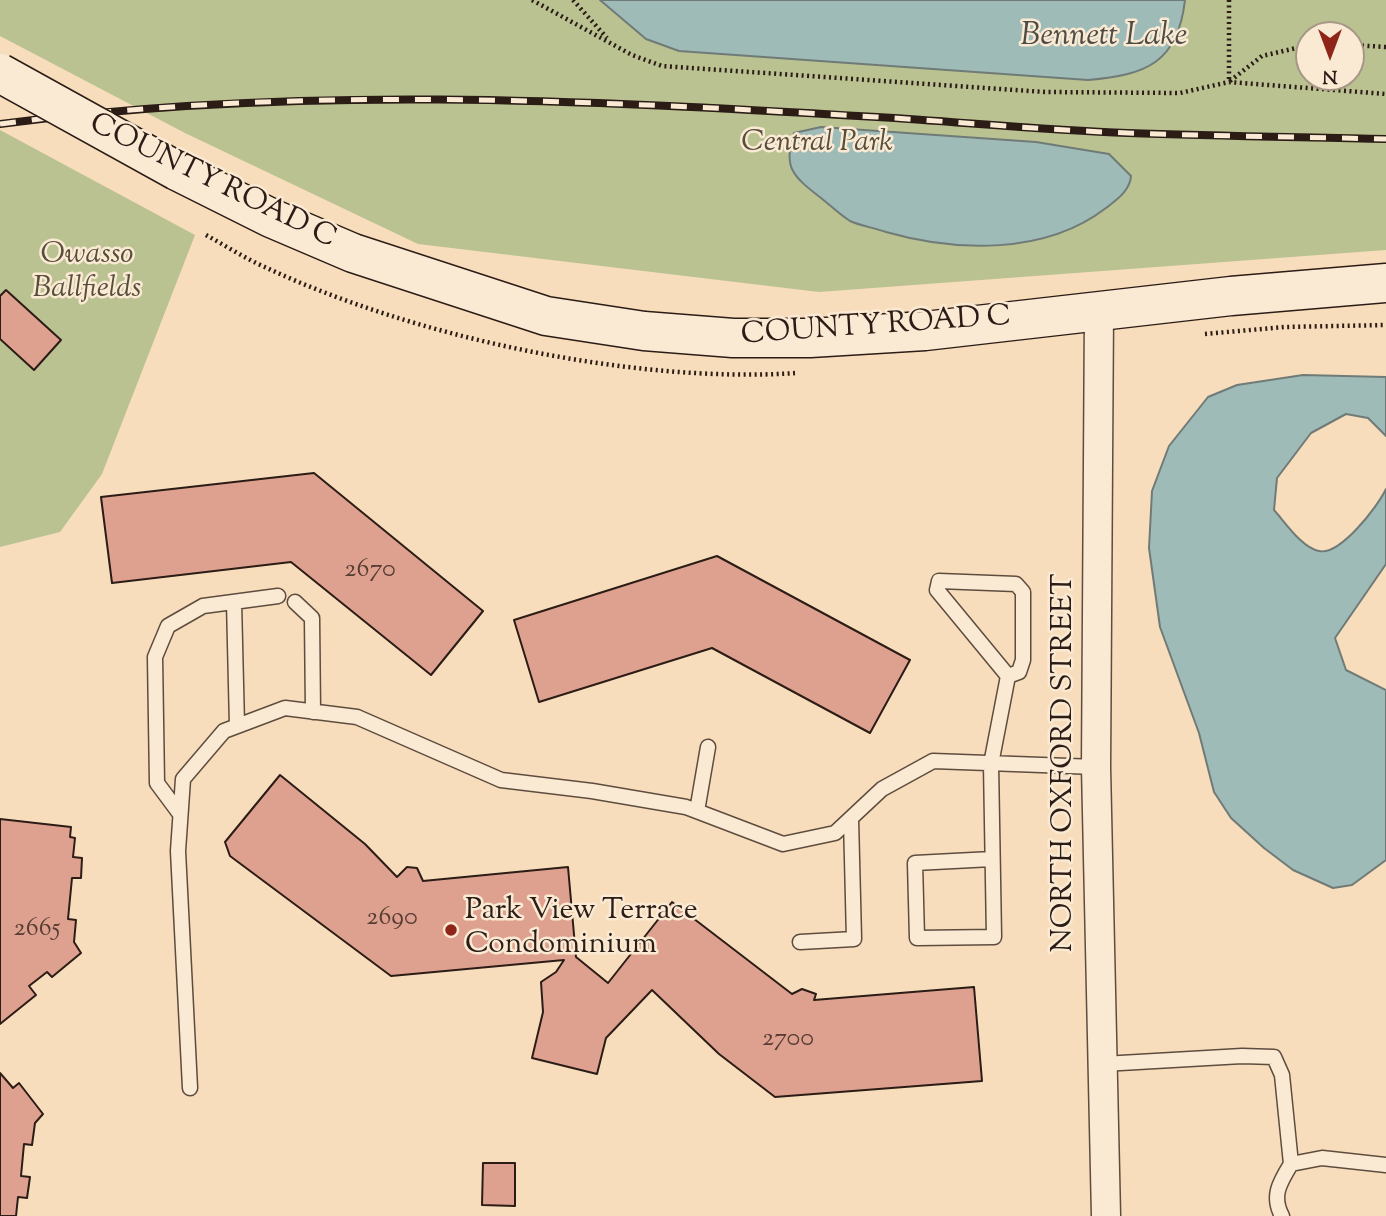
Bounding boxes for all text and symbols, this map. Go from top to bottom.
water label: Bennett Lake [1021,20,1187,58]
north arrow [1295,21,1365,91]
text: N [1322,62,1338,89]
street label: COUNTY ROAD C [83,108,341,258]
park label: Central Park [741,127,893,163]
park label: Owasso Ballfields [33,239,141,310]
street label: COUNTY ROAD C [740,301,1012,355]
house number: 2670 [344,556,396,588]
street label: NORTH OXFORD STREET [1048,574,1084,952]
place label: Park View Terrace Condominium [465,895,698,965]
house number: 2690 [366,904,418,936]
house number: 2665 [14,915,60,947]
marker: Park View Terrace Condominium [443,922,459,938]
house number: 2700 [762,1025,814,1057]

